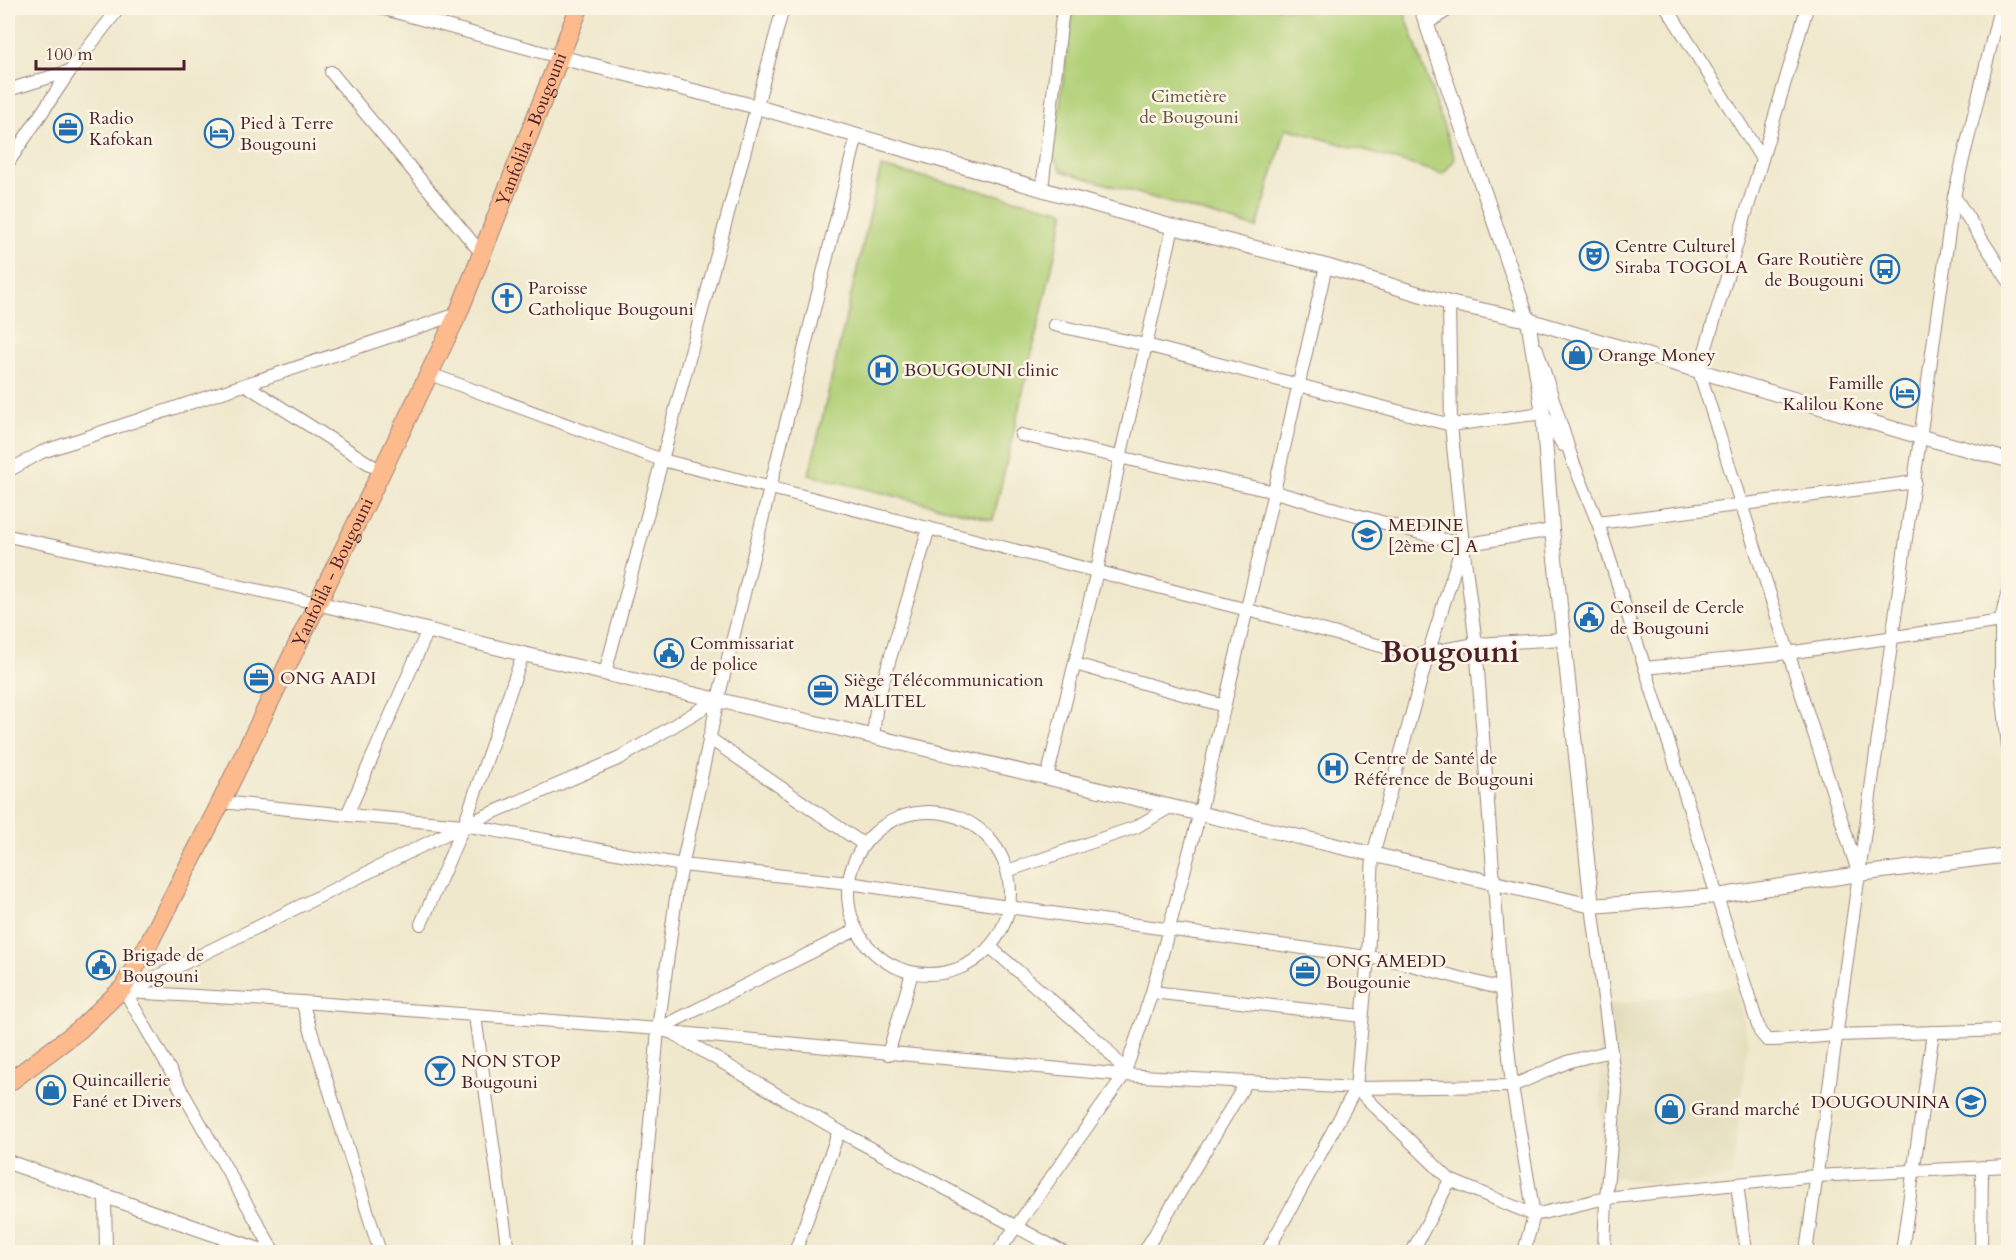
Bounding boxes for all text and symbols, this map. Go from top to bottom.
scale bar [36,33,184,71]
text: 100 m [45,42,93,67]
street label: Yanfolila - Bougouni [489,49,573,210]
park label: Cimetière de Bougouni [1139,84,1239,130]
place label: Radio Kafokan [89,106,154,152]
place label: Pied à Terre Bougouni [240,111,334,157]
office icon: Radio Kafokan [52,112,84,144]
hotel icon: Pied à Terre Bougouni [203,117,235,149]
place label: Centre Culturel Siraba TOGOLA [1615,234,1748,280]
theatre icon: Centre Culturel Siraba TOGOLA [1578,240,1610,272]
place label: Gare Routière de Bougouni [1757,247,1864,293]
bus stop icon: Gare Routière de Bougouni [1869,253,1901,285]
place label: Paroisse Catholique Bougouni [528,276,694,322]
church icon: Paroisse Catholique Bougouni [491,282,523,314]
shop icon: Orange Money [1561,339,1593,371]
place label: Orange Money [1598,343,1716,368]
hospital icon: BOUGOUNI clinic [867,354,899,386]
place label: BOUGOUNI clinic [904,358,1059,383]
place label: Famille Kalilou Kone [1783,371,1884,417]
hotel icon: Famille Kalilou Kone [1889,377,1921,409]
street label: Yanfolila - Bougouni [286,493,379,651]
place label: MEDINE [2ème C] A [1388,513,1478,559]
school or university icon: MEDINE [2ème C] A [1351,519,1383,551]
place label: Conseil de Cercle de Bougouni [1610,595,1744,641]
public building icon: Conseil de Cercle de Bougouni [1573,601,1605,633]
place label: Commissariat de police [690,631,794,677]
district label: Bougouni [1381,632,1519,673]
public building icon: Commissariat de police [653,637,685,669]
office icon: ONG AADI [243,662,275,694]
place label: ONG AADI [280,666,376,691]
place label: Siège Télécommunication MALITEL [844,668,1045,714]
office icon: Siège Télécommunication MALITEL [807,674,839,706]
place label: Centre de Santé de Référence de Bougouni [1354,746,1534,792]
hospital icon: Centre de Santé de Référence de Bougouni [1317,752,1349,784]
place label: Brigade de Bougouni [122,943,204,989]
public building icon: Brigade de Bougouni [85,949,117,981]
place label: ONG AMEDD Bougounie [1326,949,1446,995]
office icon: ONG AMEDD Bougounie [1289,955,1321,987]
place label: NON STOP Bougouni [461,1049,561,1095]
bar icon: NON STOP Bougouni [424,1055,456,1087]
place label: Quincaillerie Fané et Divers [72,1068,182,1114]
shop icon: Quincaillerie Fané et Divers [35,1074,67,1106]
school or university icon: DOUGOUNINA [1955,1086,1987,1118]
place label: DOUGOUNINA [1811,1090,1950,1115]
shop icon: Grand marché [1654,1093,1686,1125]
place label: Grand marché [1691,1097,1800,1122]

